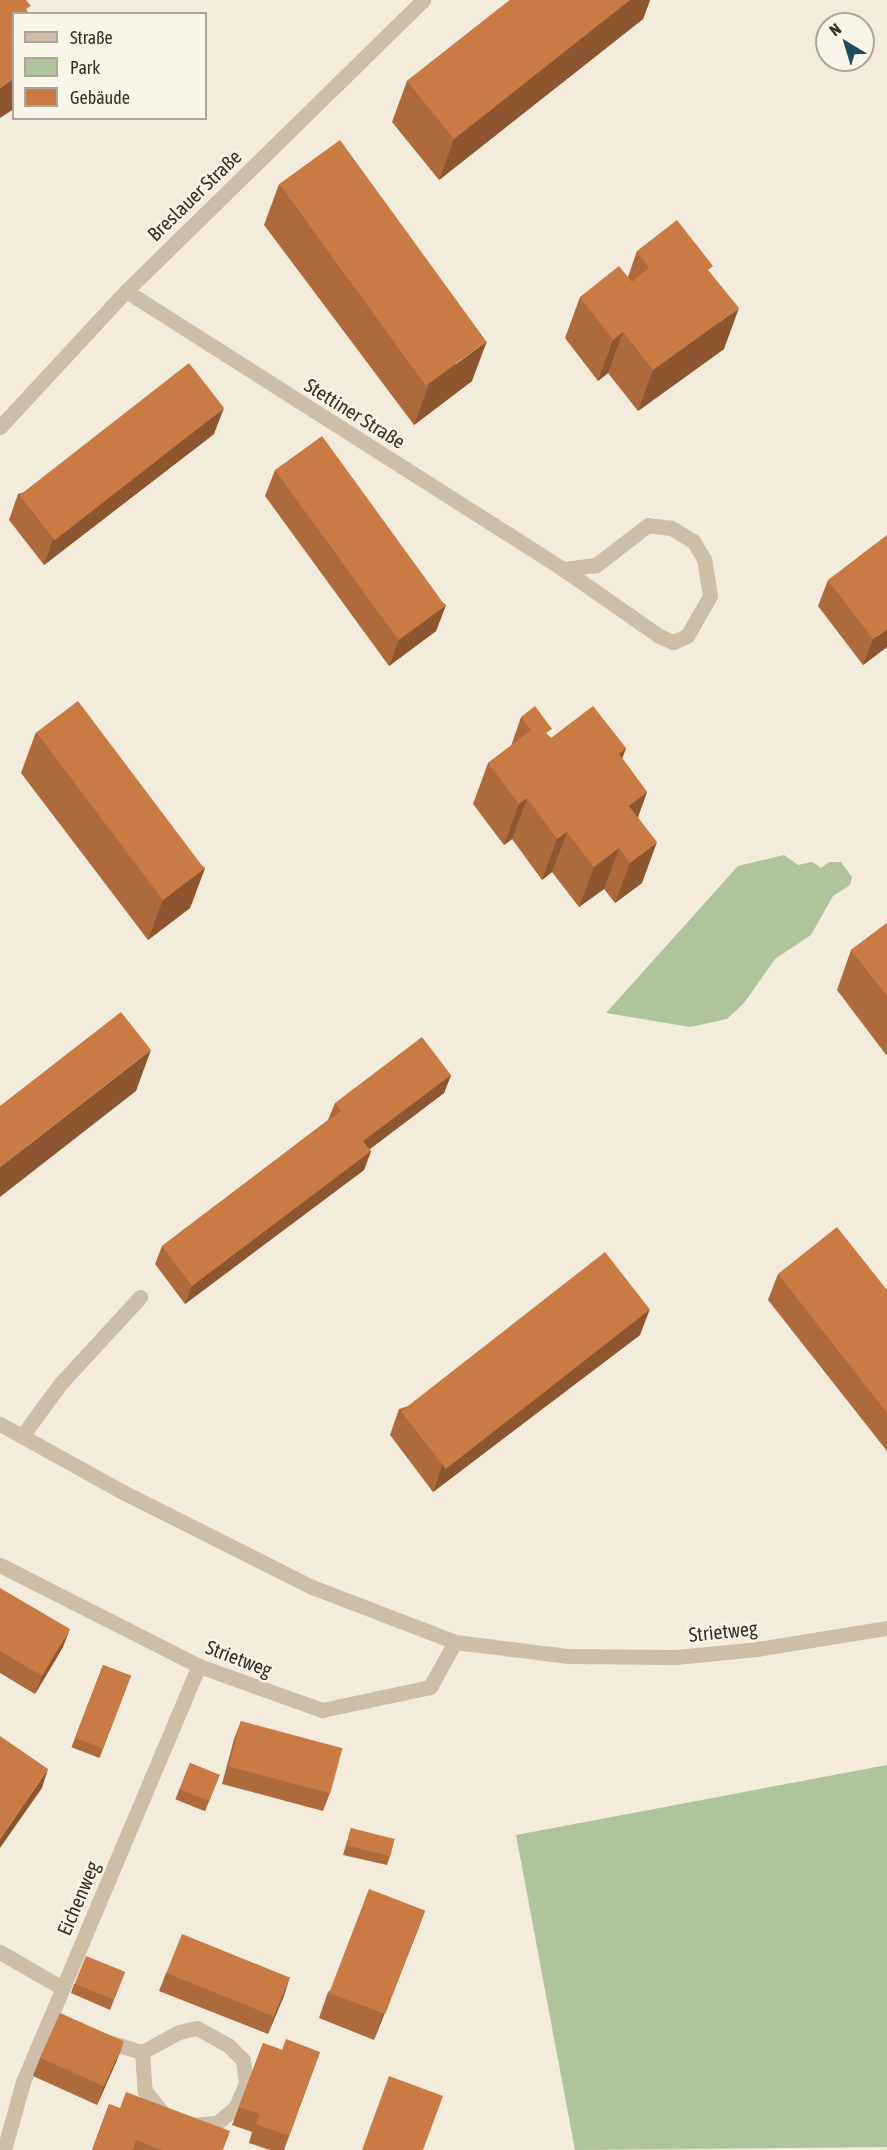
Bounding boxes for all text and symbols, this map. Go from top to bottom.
legend [12,12,207,120]
north arrow [815,12,875,72]
text: N [826,19,844,39]
text: Straße [70,27,113,48]
text: Park [70,57,100,78]
text: Gebäude [70,87,130,108]
street label: Breslauer Straße [142,144,246,246]
street label: Stettiner Straße [300,373,410,453]
street label: Strietweg [687,1615,759,1647]
street label: Strietweg [203,1634,275,1682]
street label: Eichenweg [52,1857,104,1939]

